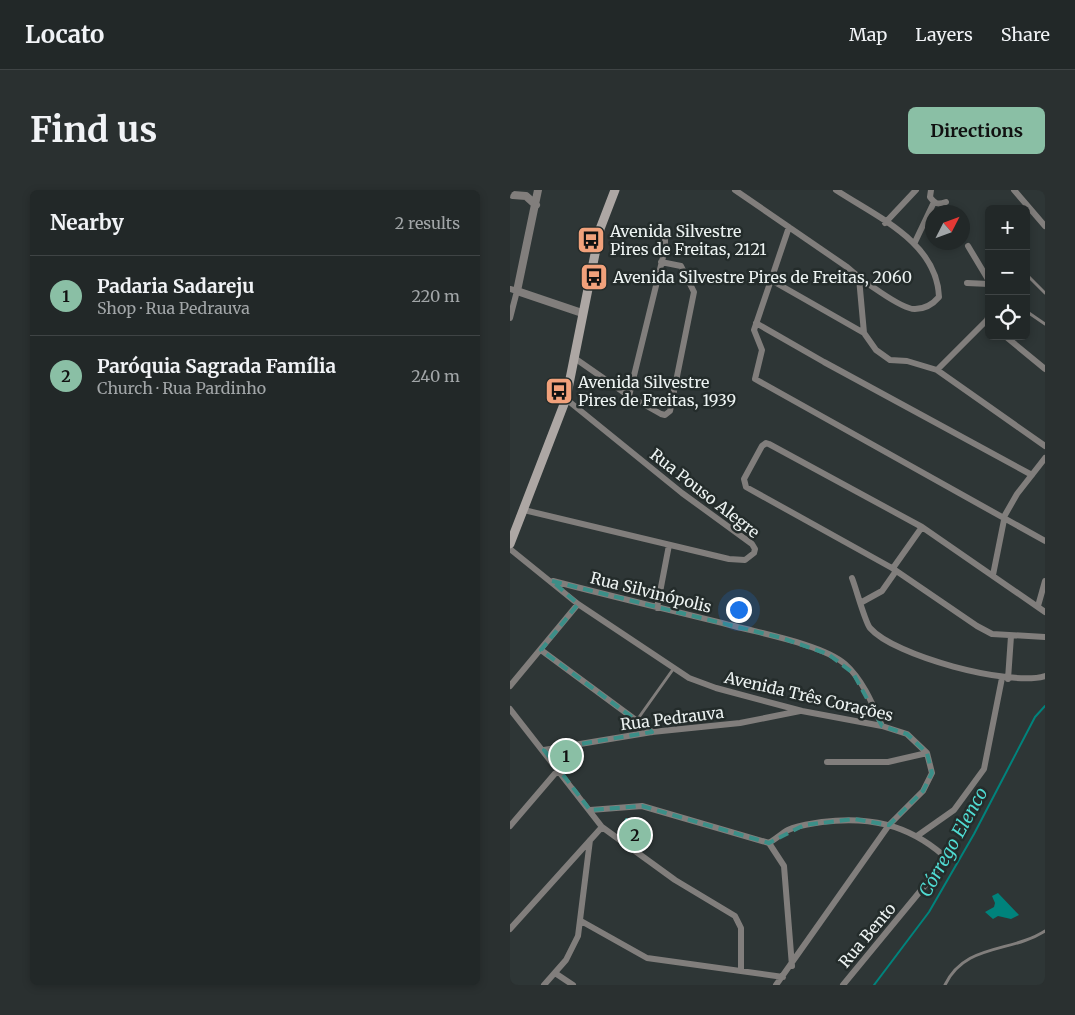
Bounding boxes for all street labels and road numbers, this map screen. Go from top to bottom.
street label: Rua Pouso Alegre [646,444,764,542]
street label: Rua Silvinópolis [588,567,714,617]
street label: Avenida Três Corações [722,667,896,725]
street label: Rua Pedrauva [619,702,725,734]
street label: Rua Bento [834,899,900,971]

